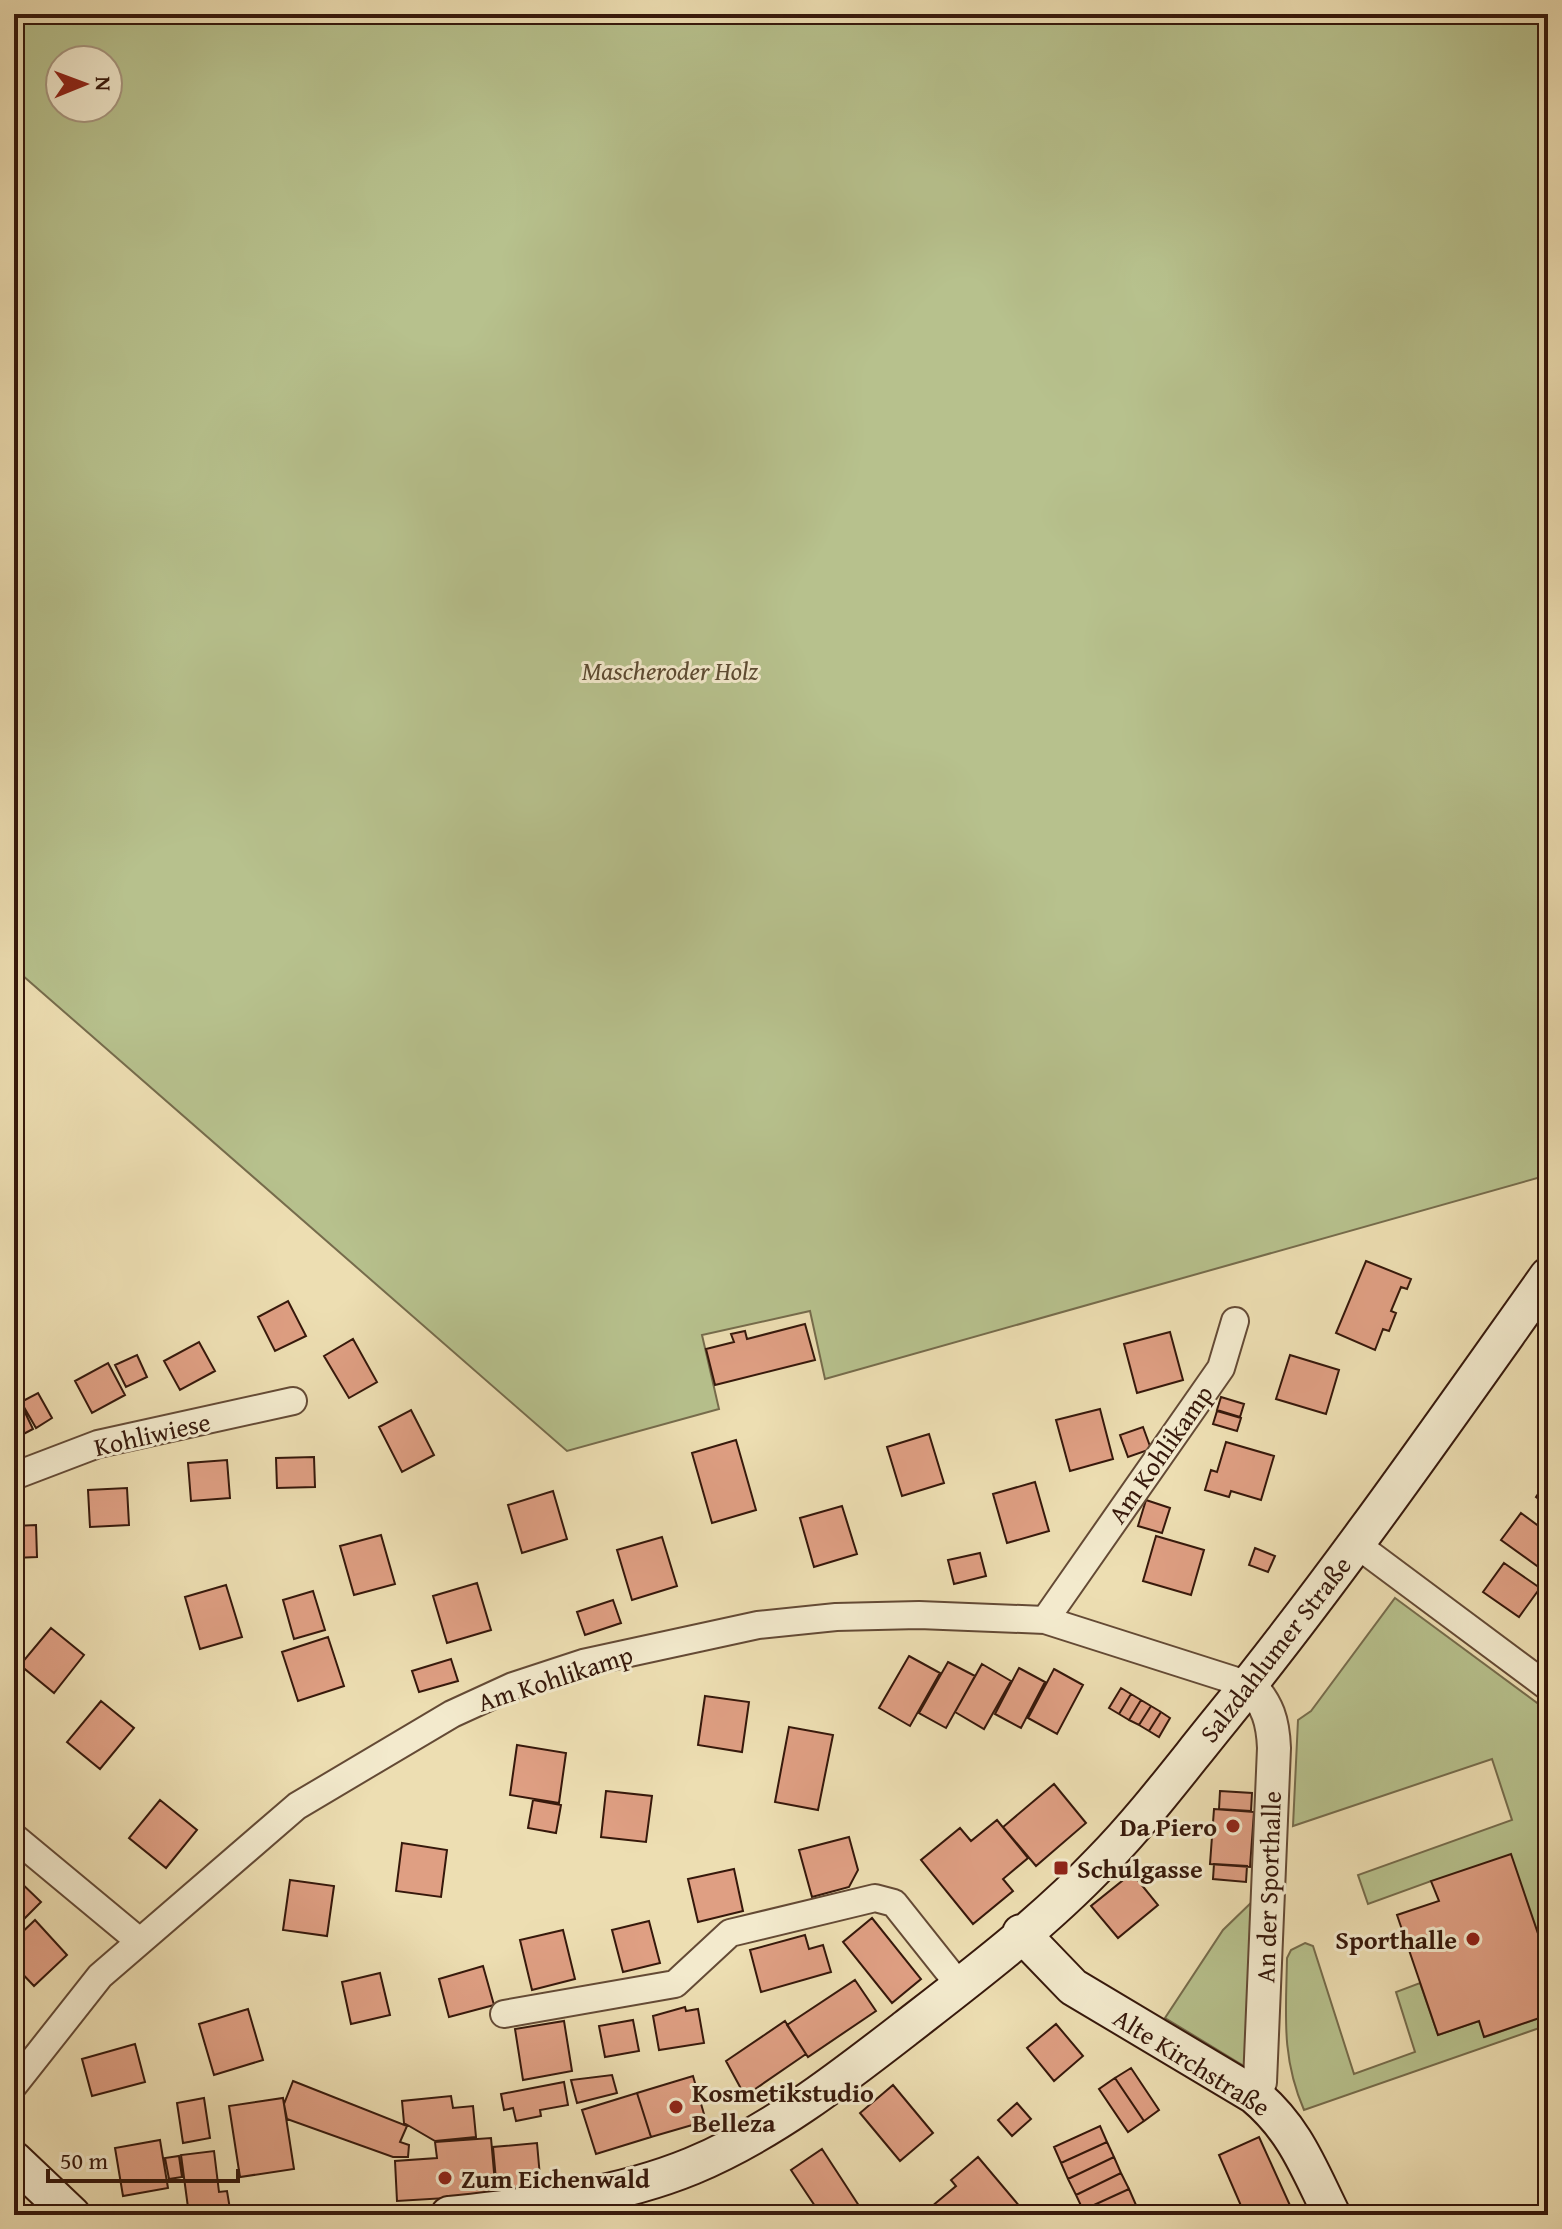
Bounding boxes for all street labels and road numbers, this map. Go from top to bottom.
street label: Am Kohlikamp [1098,1377,1222,1531]
street label: Kohliwiese [90,1402,214,1466]
street label: Salzdahlumer Straße [1190,1547,1360,1751]
street label: Am Kohlikamp [472,1635,638,1721]
street label: An der Sporthalle [1245,1790,1291,1984]
street label: Alte Kirchstraße [1106,1998,1278,2126]

